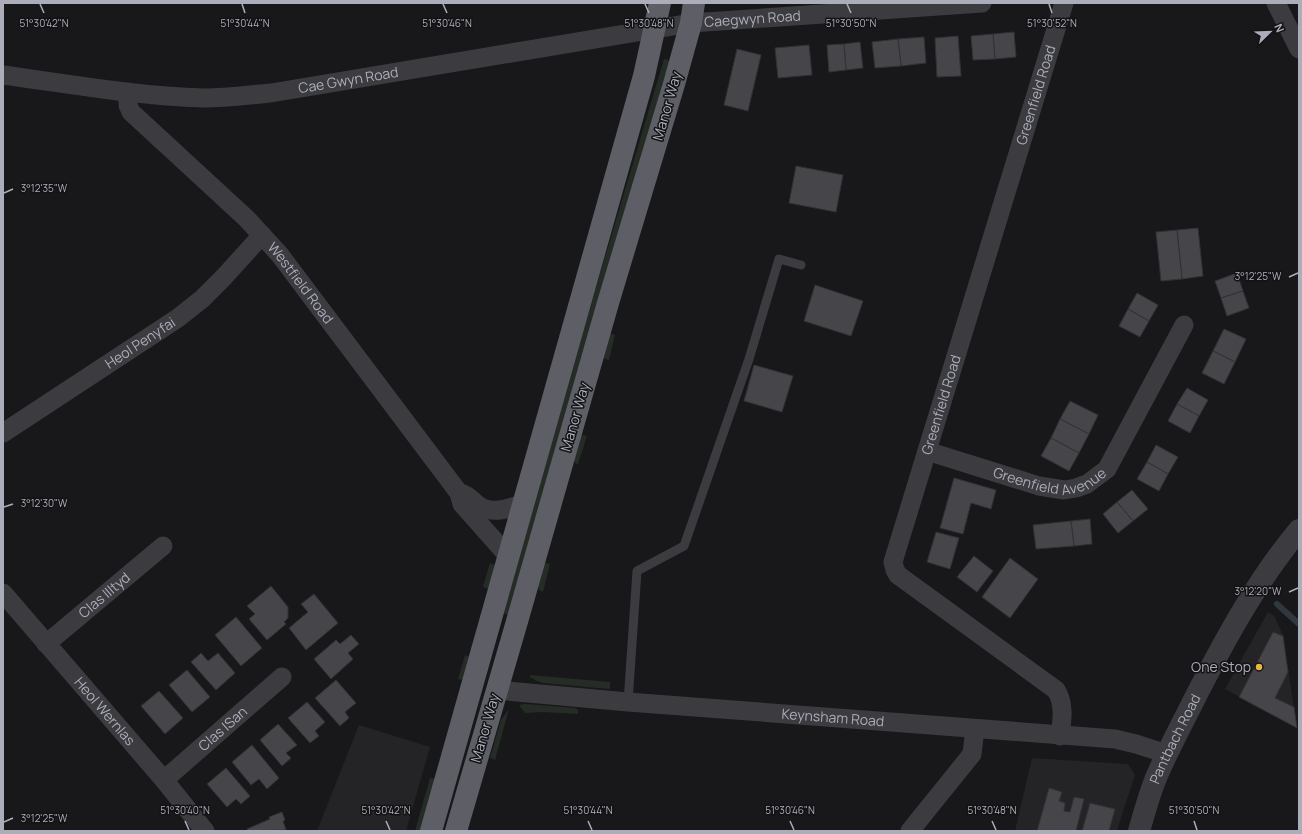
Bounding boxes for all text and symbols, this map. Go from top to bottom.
street label: Caegwyn Road [704,5,801,31]
north arrow [1250,12,1290,52]
text: 51°30'42"N [19,16,69,30]
text: 51°30'44"N [220,16,270,30]
text: 51°30'46"N [422,16,472,30]
text: 51°30'48"N [624,16,674,30]
text: 51°30'50"N [826,16,876,30]
text: 51°30'52"N [1027,16,1077,30]
text: N [1271,21,1288,35]
street label: Greenfield Road [1011,43,1060,147]
street label: Cae Gwyn Road [297,62,400,97]
street label: Manor Way [648,68,686,143]
text: 3°12'35"W [21,181,68,195]
street label: Westfield Road [264,238,338,327]
text: 3°12'25"W [1235,269,1282,283]
street label: Heol Penyfai [101,313,179,373]
street label: Greenfield Road [916,352,965,457]
street label: Manor Way [556,379,594,454]
street label: Greenfield Avenue [989,458,1107,478]
text: Greenfield Avenue [991,462,1110,499]
text: 3°12'30"W [21,496,68,510]
street label: Clas Illtyd [74,568,134,622]
text: 3°12'20"W [1235,584,1282,598]
place label: One Stop [1191,657,1251,676]
marker: One Stop [1254,662,1264,672]
street label: Heol Wernlas [70,673,140,749]
street label: Manor Way [466,690,504,765]
street label: Pantbach Road [1144,691,1205,787]
street label: Clas ISan [194,702,251,755]
street label: Keynsham Road [781,704,885,730]
text: 51°30'40"N [160,803,210,817]
text: 51°30'42"N [361,803,411,817]
text: 51°30'44"N [563,803,613,817]
text: 51°30'46"N [765,803,815,817]
text: 51°30'48"N [967,803,1017,817]
text: 51°30'50"N [1169,803,1219,817]
text: 3°12'25"W [21,811,68,825]

